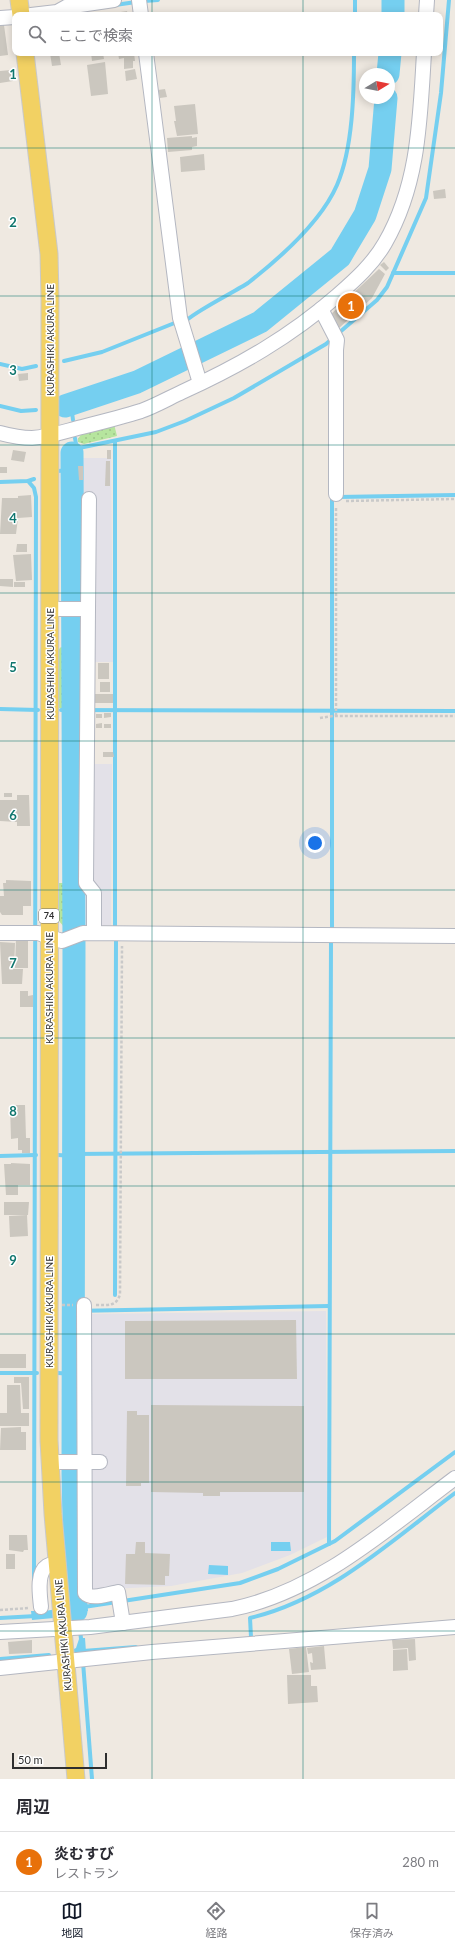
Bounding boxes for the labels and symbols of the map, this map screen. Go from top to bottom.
text: 1 [9,66,17,82]
north arrow [359,68,395,104]
text: 2 [9,214,17,230]
street label: KURASHIKI AKURA LINE [44,284,56,396]
pin: 1 [338,291,364,321]
text: 3 [9,362,17,378]
text: 4 [9,510,17,526]
street label: KURASHIKI AKURA LINE [44,608,56,720]
text: 5 [9,659,17,675]
text: 6 [9,807,17,823]
your location [305,833,325,853]
road number: 74 [39,909,59,923]
street label: KURASHIKI AKURA LINE [43,932,55,1044]
text: 7 [9,955,17,971]
text: 8 [9,1103,17,1119]
text: 9 [9,1252,17,1268]
street label: KURASHIKI AKURA LINE [43,1256,55,1368]
street label: KURASHIKI AKURA LINE [52,1579,74,1691]
scale bar [12,1751,107,1770]

